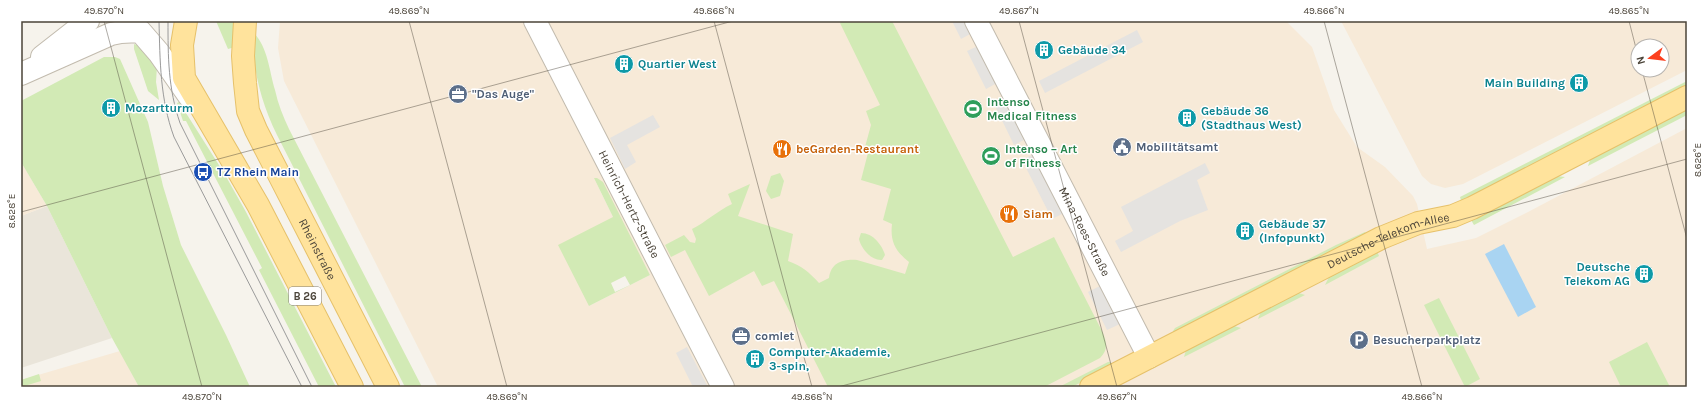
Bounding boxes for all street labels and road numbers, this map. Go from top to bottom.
street label: Heinrich-Hertz-Straße [596,148,663,261]
street label: Mina-Rees-Straße [1056,185,1113,279]
street label: Deutsche-Telekom-Allee [1325,210,1451,272]
street label: Rheinstraße [296,216,339,282]
road number: B 26 [289,287,321,305]

